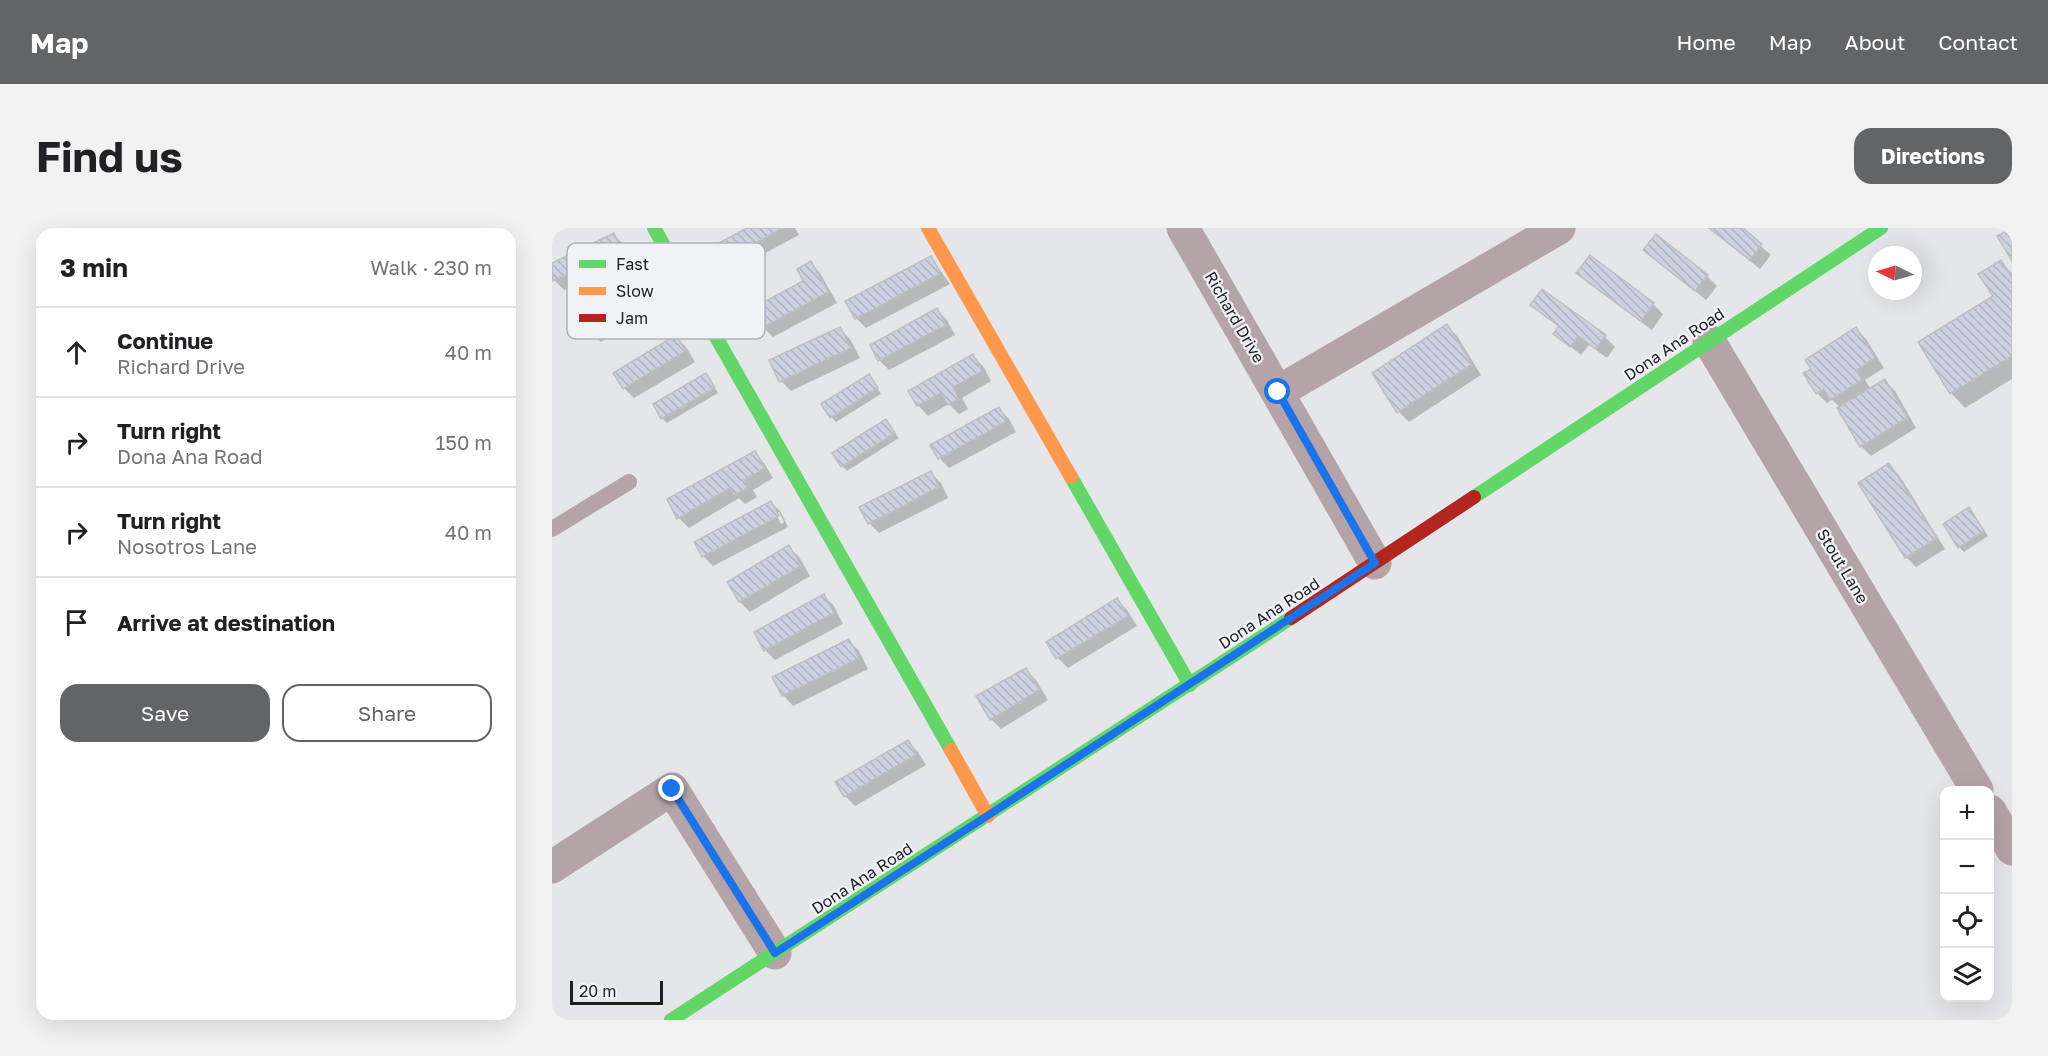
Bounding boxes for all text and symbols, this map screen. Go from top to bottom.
text: Map [30,26,88,59]
text: Home [1676,29,1736,55]
text: Map [1769,29,1812,55]
text: About [1845,29,1905,55]
text: Contact [1938,29,2018,55]
button: Directions [1854,128,2012,184]
text: Find us [36,131,183,181]
legend [567,243,765,339]
north arrow [1868,246,1922,300]
text: 3 min [60,252,128,283]
text: Fast [616,254,649,274]
text: Walk · 230 m [370,255,492,279]
street label: Richard Drive [1201,268,1269,366]
text: Slow [616,281,654,301]
street label: Dona Ana Road [1620,303,1728,385]
text: Jam [616,308,648,328]
text: Continue [117,327,213,354]
icon: ahead [60,336,93,369]
text: 40 m [445,340,492,364]
text: Richard Drive [117,354,245,378]
route start [1264,378,1290,404]
text: Turn right [117,417,221,444]
icon: right [60,426,93,459]
text: 150 m [436,430,492,454]
text: Dona Ana Road [117,444,263,468]
text: Turn right [117,507,221,534]
icon: right [60,516,93,549]
text: 40 m [445,520,492,544]
street label: Stout Lane [1813,525,1873,607]
text: Nosotros Lane [117,534,257,558]
street label: Dona Ana Road [1215,573,1323,653]
icon: arrive [60,606,93,639]
text: Arrive at destination [117,609,335,636]
button: Save [60,684,270,742]
button: Share [282,684,492,742]
route end [658,775,684,801]
map controls [1940,786,1994,1002]
button: + [1940,786,1994,840]
street label: Dona Ana Road [808,838,916,918]
button: − [1940,840,1994,894]
button: locate [1940,894,1994,948]
button: layers [1940,948,1994,1002]
scale bar [570,978,663,1006]
text: 20 m [579,981,616,1001]

